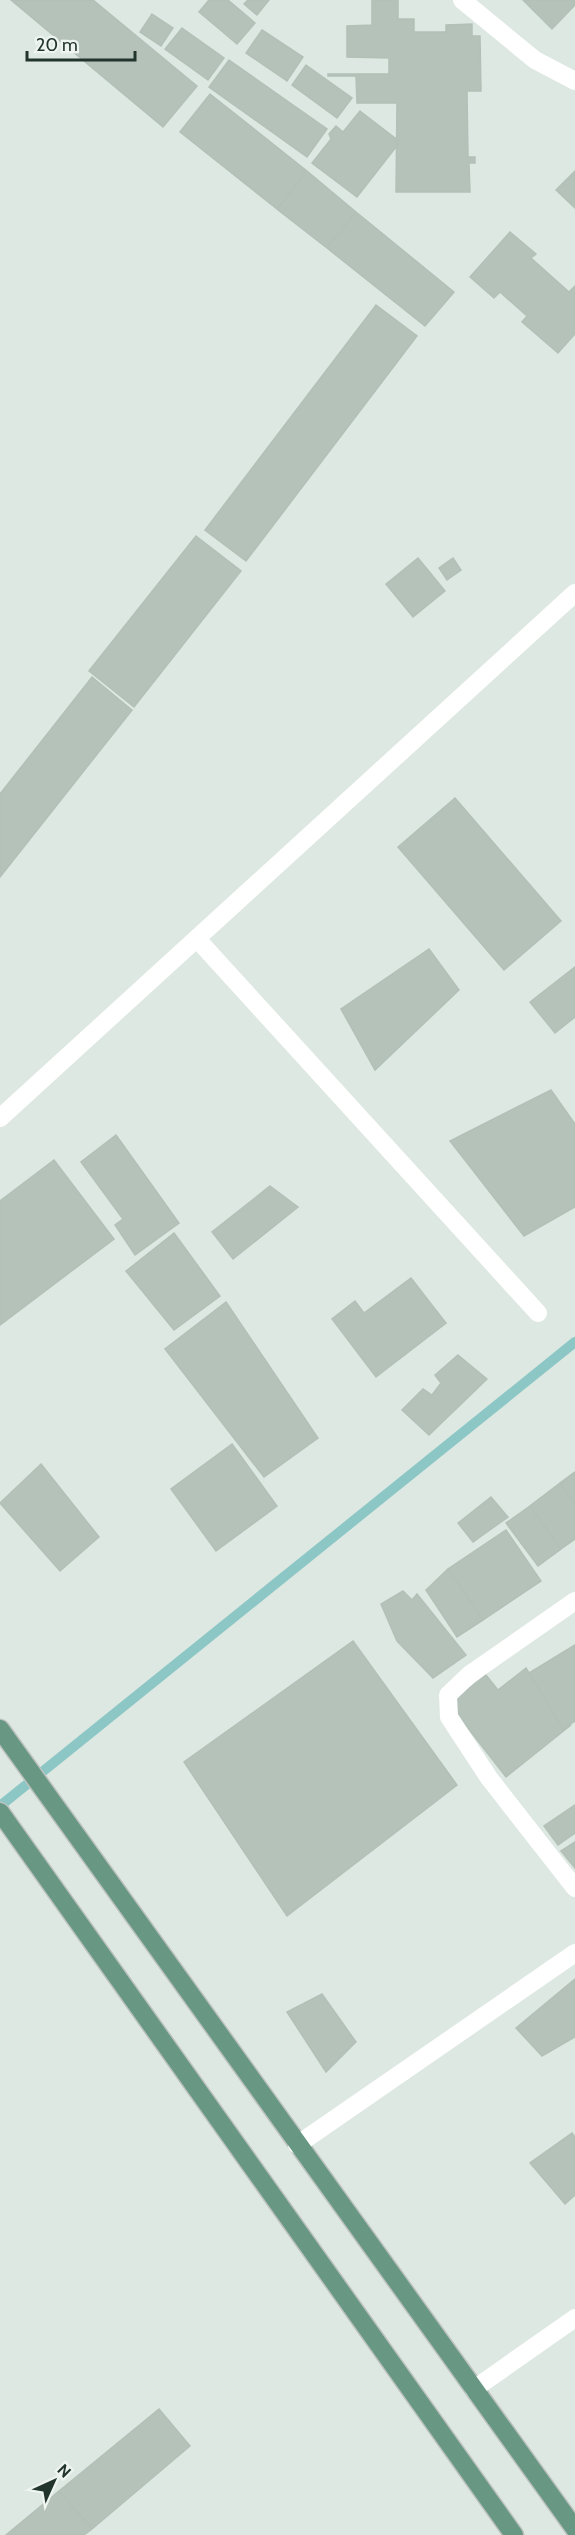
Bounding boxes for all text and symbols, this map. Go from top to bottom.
scale bar [27,24,135,62]
text: 20 m [36,34,78,56]
north arrow [24,2451,84,2511]
text: N [54,2460,75,2481]

